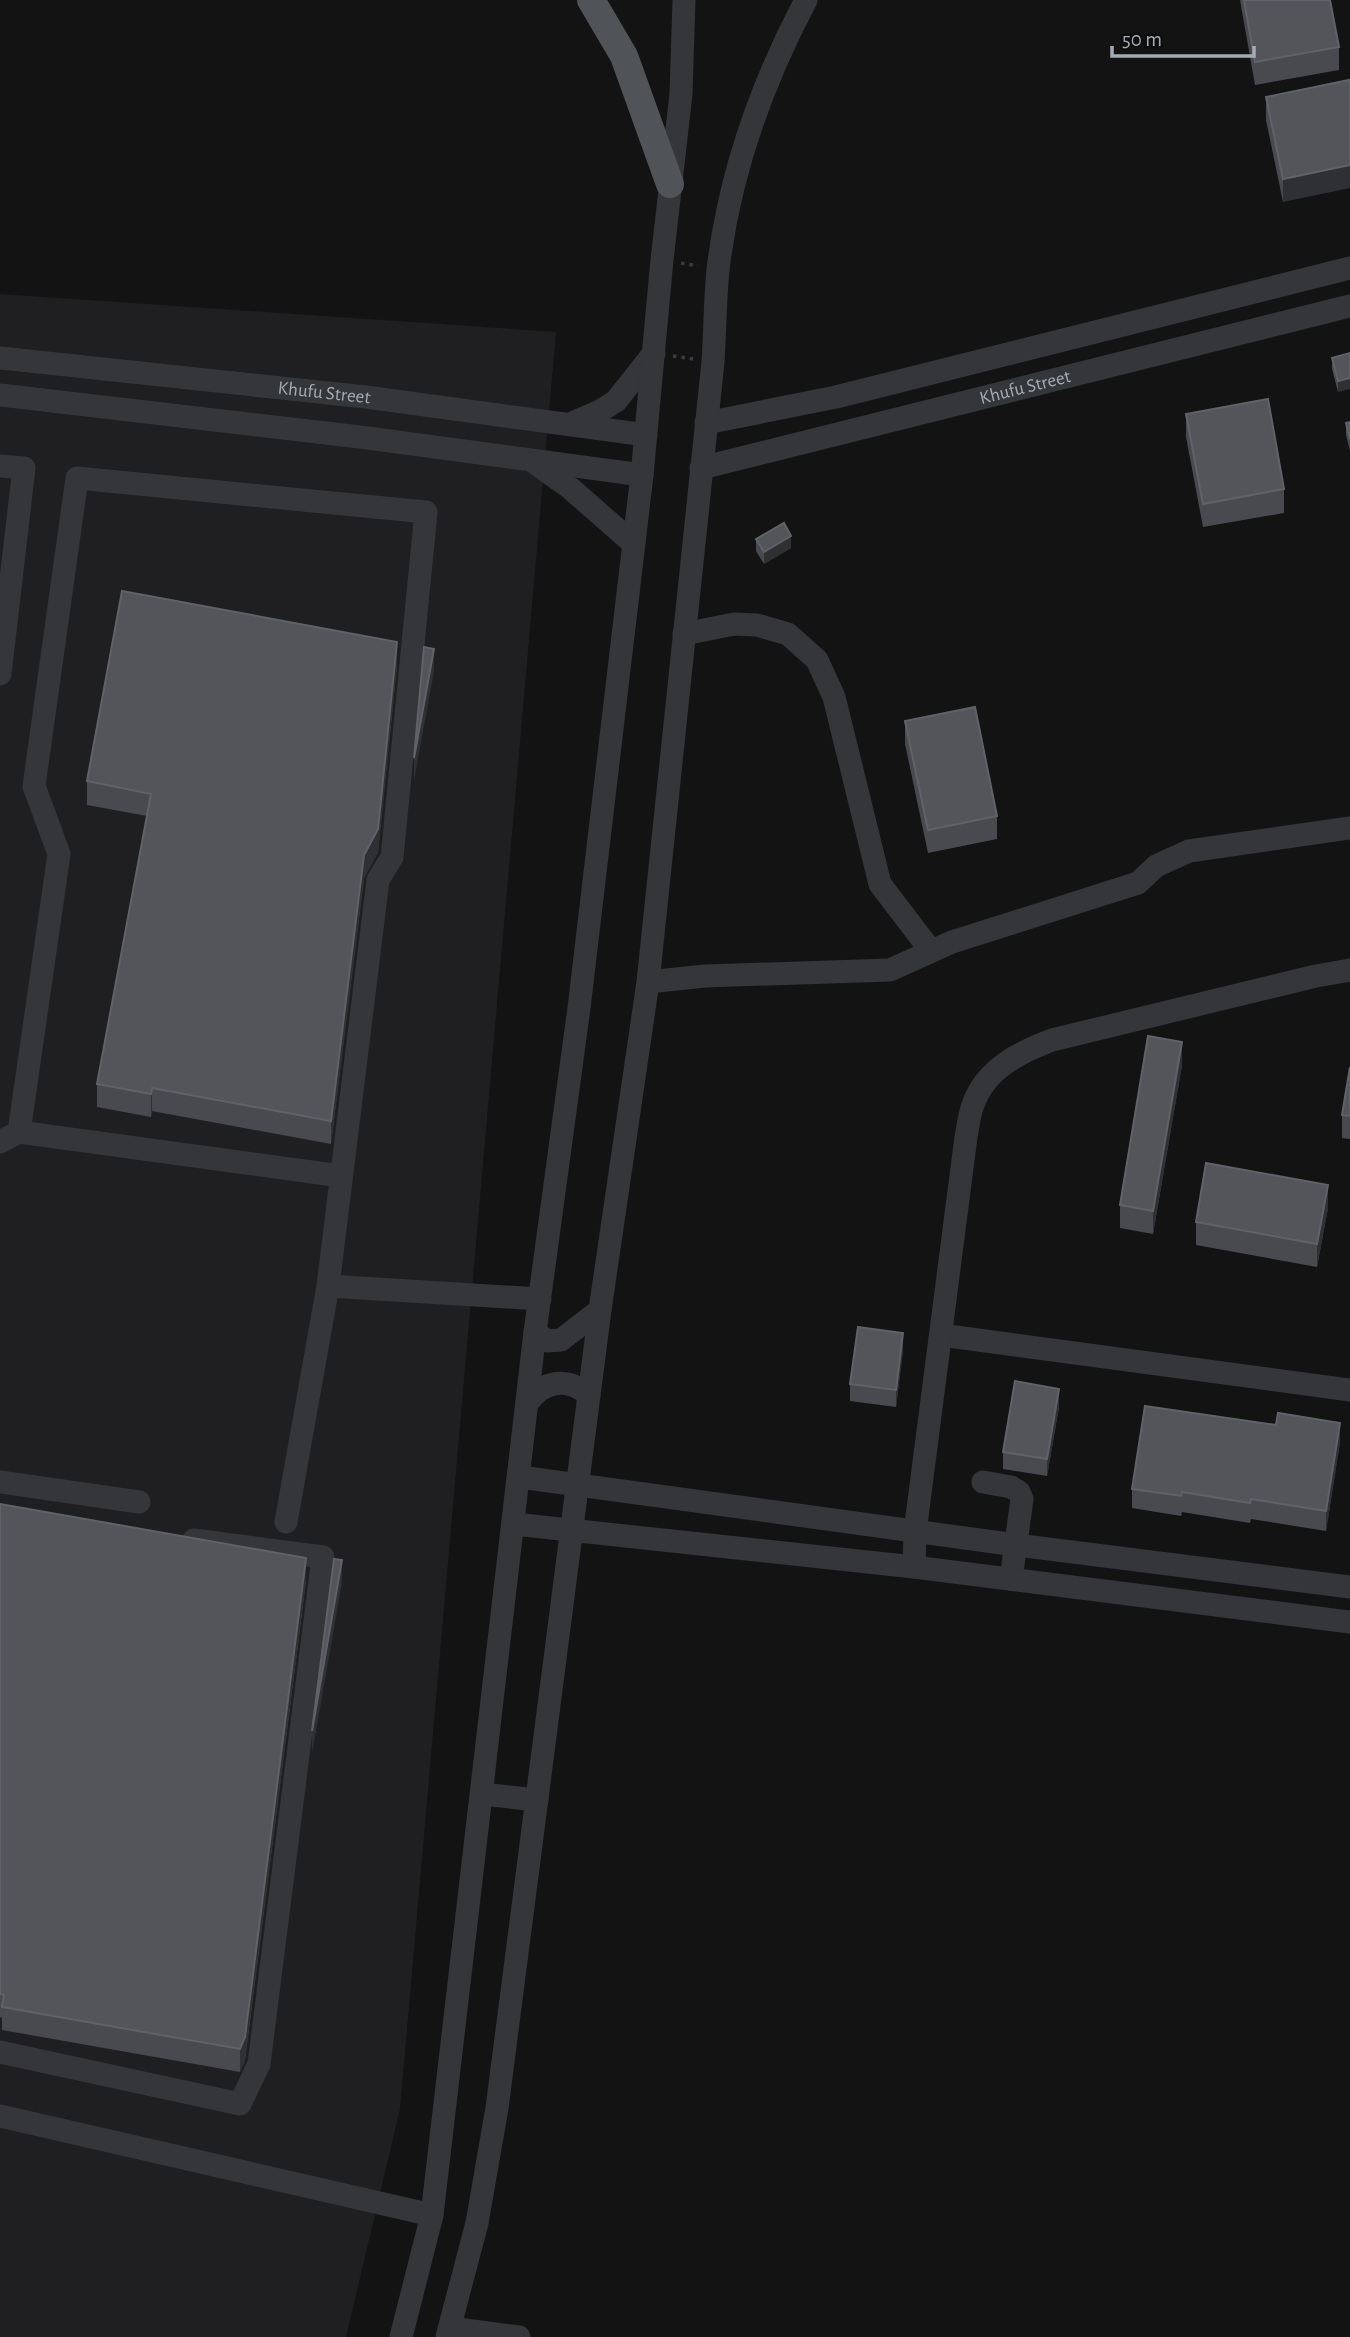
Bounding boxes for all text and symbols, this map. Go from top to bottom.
scale bar [1112,14,1254,58]
text: 50 m [1122,29,1162,50]
street label: Khufu Street [978,367,1073,408]
street label: Khufu Street [277,378,372,407]

